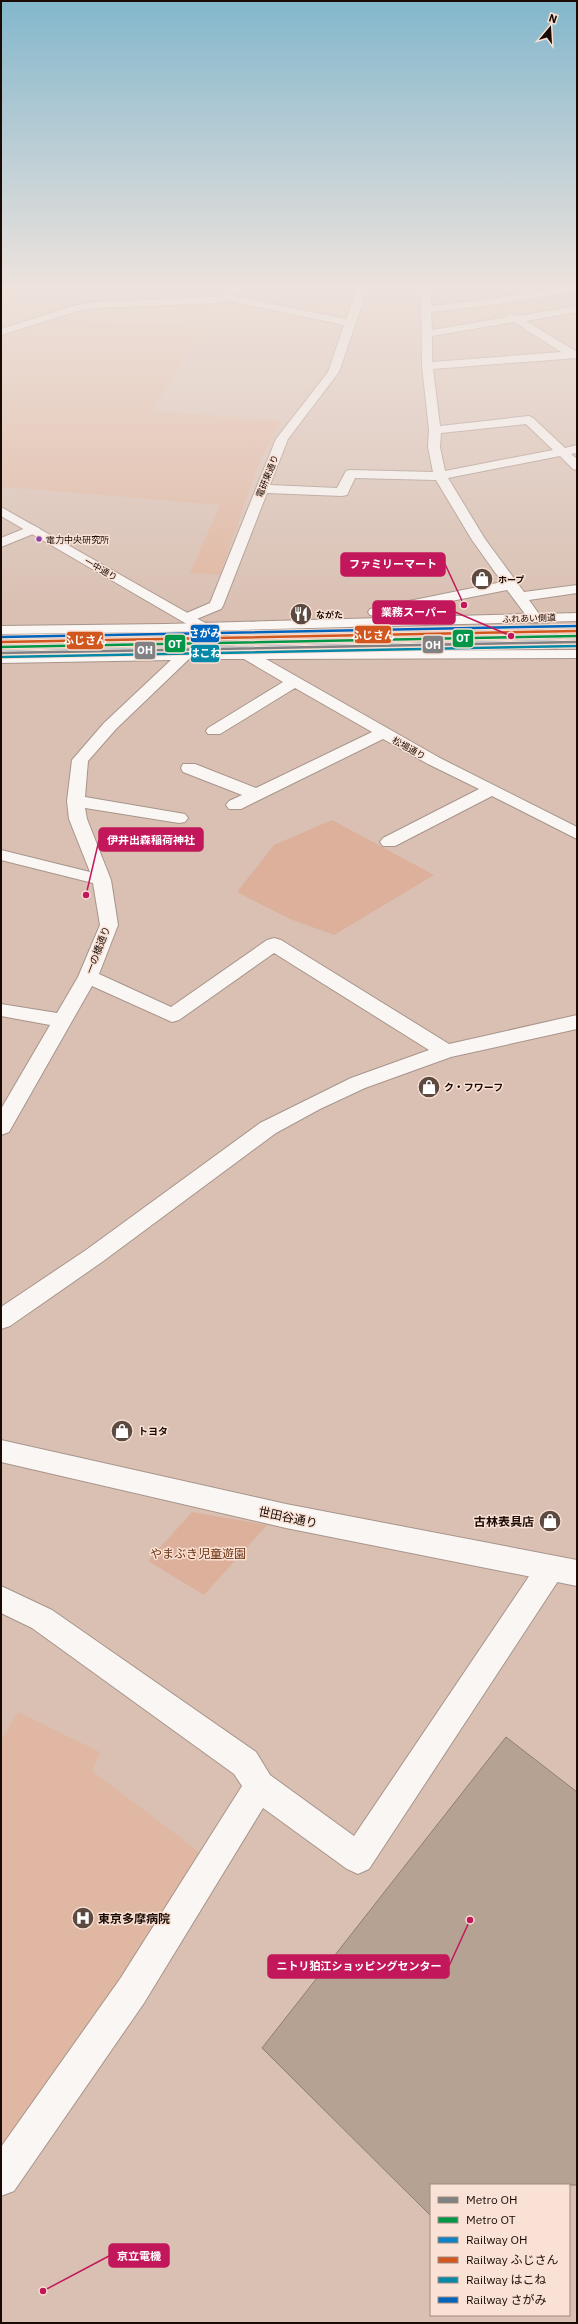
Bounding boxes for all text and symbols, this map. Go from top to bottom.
north arrow [530,8,570,48]
text: N [547,11,559,26]
street label: 電研東通り [253,453,281,499]
marker: 電力中央研究所 [34,534,44,544]
place label: 電力中央研究所 [46,534,109,545]
callout: ファミリーマート [341,553,445,576]
street label: 一中通り [83,555,119,583]
text: ファミリーマート [349,557,437,571]
shop icon: ホープ [469,566,495,592]
place label: ホープ [498,574,524,585]
restaurant icon: ながた [288,601,314,627]
callout: 業務スーパー [373,601,455,624]
text: 業務スーパー [381,605,447,619]
place label: ながた [316,609,343,620]
street label: ふれあい側道 [502,612,556,624]
line badge: さがみ [190,624,220,643]
line badge: ふじさん [354,625,392,644]
text: さがみ [189,626,222,640]
text: ふじさん [351,628,395,642]
line badge: OT [452,629,474,648]
line badge: ふじさん [66,631,104,650]
text: OT [456,631,471,645]
text: ふじさん [63,633,107,647]
line badge: OT [164,634,186,653]
line badge: OH [422,635,444,654]
text: OT [168,637,183,651]
text: OH [425,638,441,652]
line badge: OH [134,641,156,660]
text: OH [137,643,153,657]
line badge: はこね [190,644,220,663]
text: はこね [189,646,222,660]
street label: 松場通り [391,734,427,762]
callout: 伊井出森稲荷神社 [99,828,203,851]
text: 伊井出森稲荷神社 [107,833,195,847]
street label: 一の橋通り [83,924,113,976]
shop icon: ク・フワーフ [416,1074,442,1100]
place label: ク・フワーフ [444,1081,503,1094]
shop icon: トヨタ [109,1418,135,1444]
place label: トヨタ [138,1425,168,1438]
street label: 世田谷通り [257,1503,319,1531]
shop icon: 古林表具店 [537,1508,563,1534]
place label: 古林表具店 [474,1514,534,1529]
park label: やまぶき児童遊園 [150,1546,246,1561]
hospital icon: 東京多摩病院 [70,1905,96,1931]
place label: 東京多摩病院 [98,1911,170,1926]
callout: ニトリ狛江ショッピングセンター [268,1955,449,1978]
text: ニトリ狛江ショッピングセンター [277,1959,442,1973]
legend [430,2184,570,2316]
text: Metro OH [466,2192,517,2207]
text: Metro OT [466,2212,516,2227]
text: Railway OH [466,2232,527,2247]
callout: 京立電機 [109,2244,169,2267]
text: 京立電機 [117,2249,161,2263]
text: Railway ふじさん [466,2252,558,2267]
text: Railway はこね [466,2272,546,2287]
text: Railway さがみ [466,2292,546,2307]

